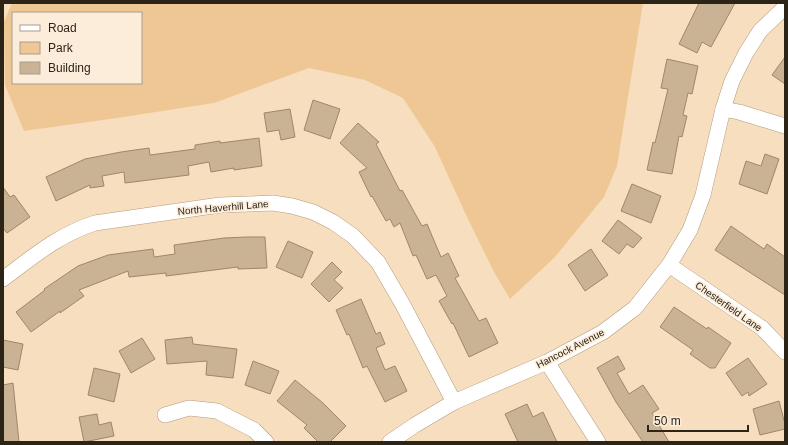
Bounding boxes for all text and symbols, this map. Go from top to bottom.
legend [12,12,142,84]
text: Road [48,21,77,35]
text: Park [48,41,74,55]
text: Building [48,61,91,75]
street label: North Haverhill Lane [177,198,269,217]
street label: Chesterfield Lane [693,279,764,334]
street label: Hancock Avenue [534,326,606,370]
scale bar [648,407,748,433]
text: 50 m [654,414,681,428]

